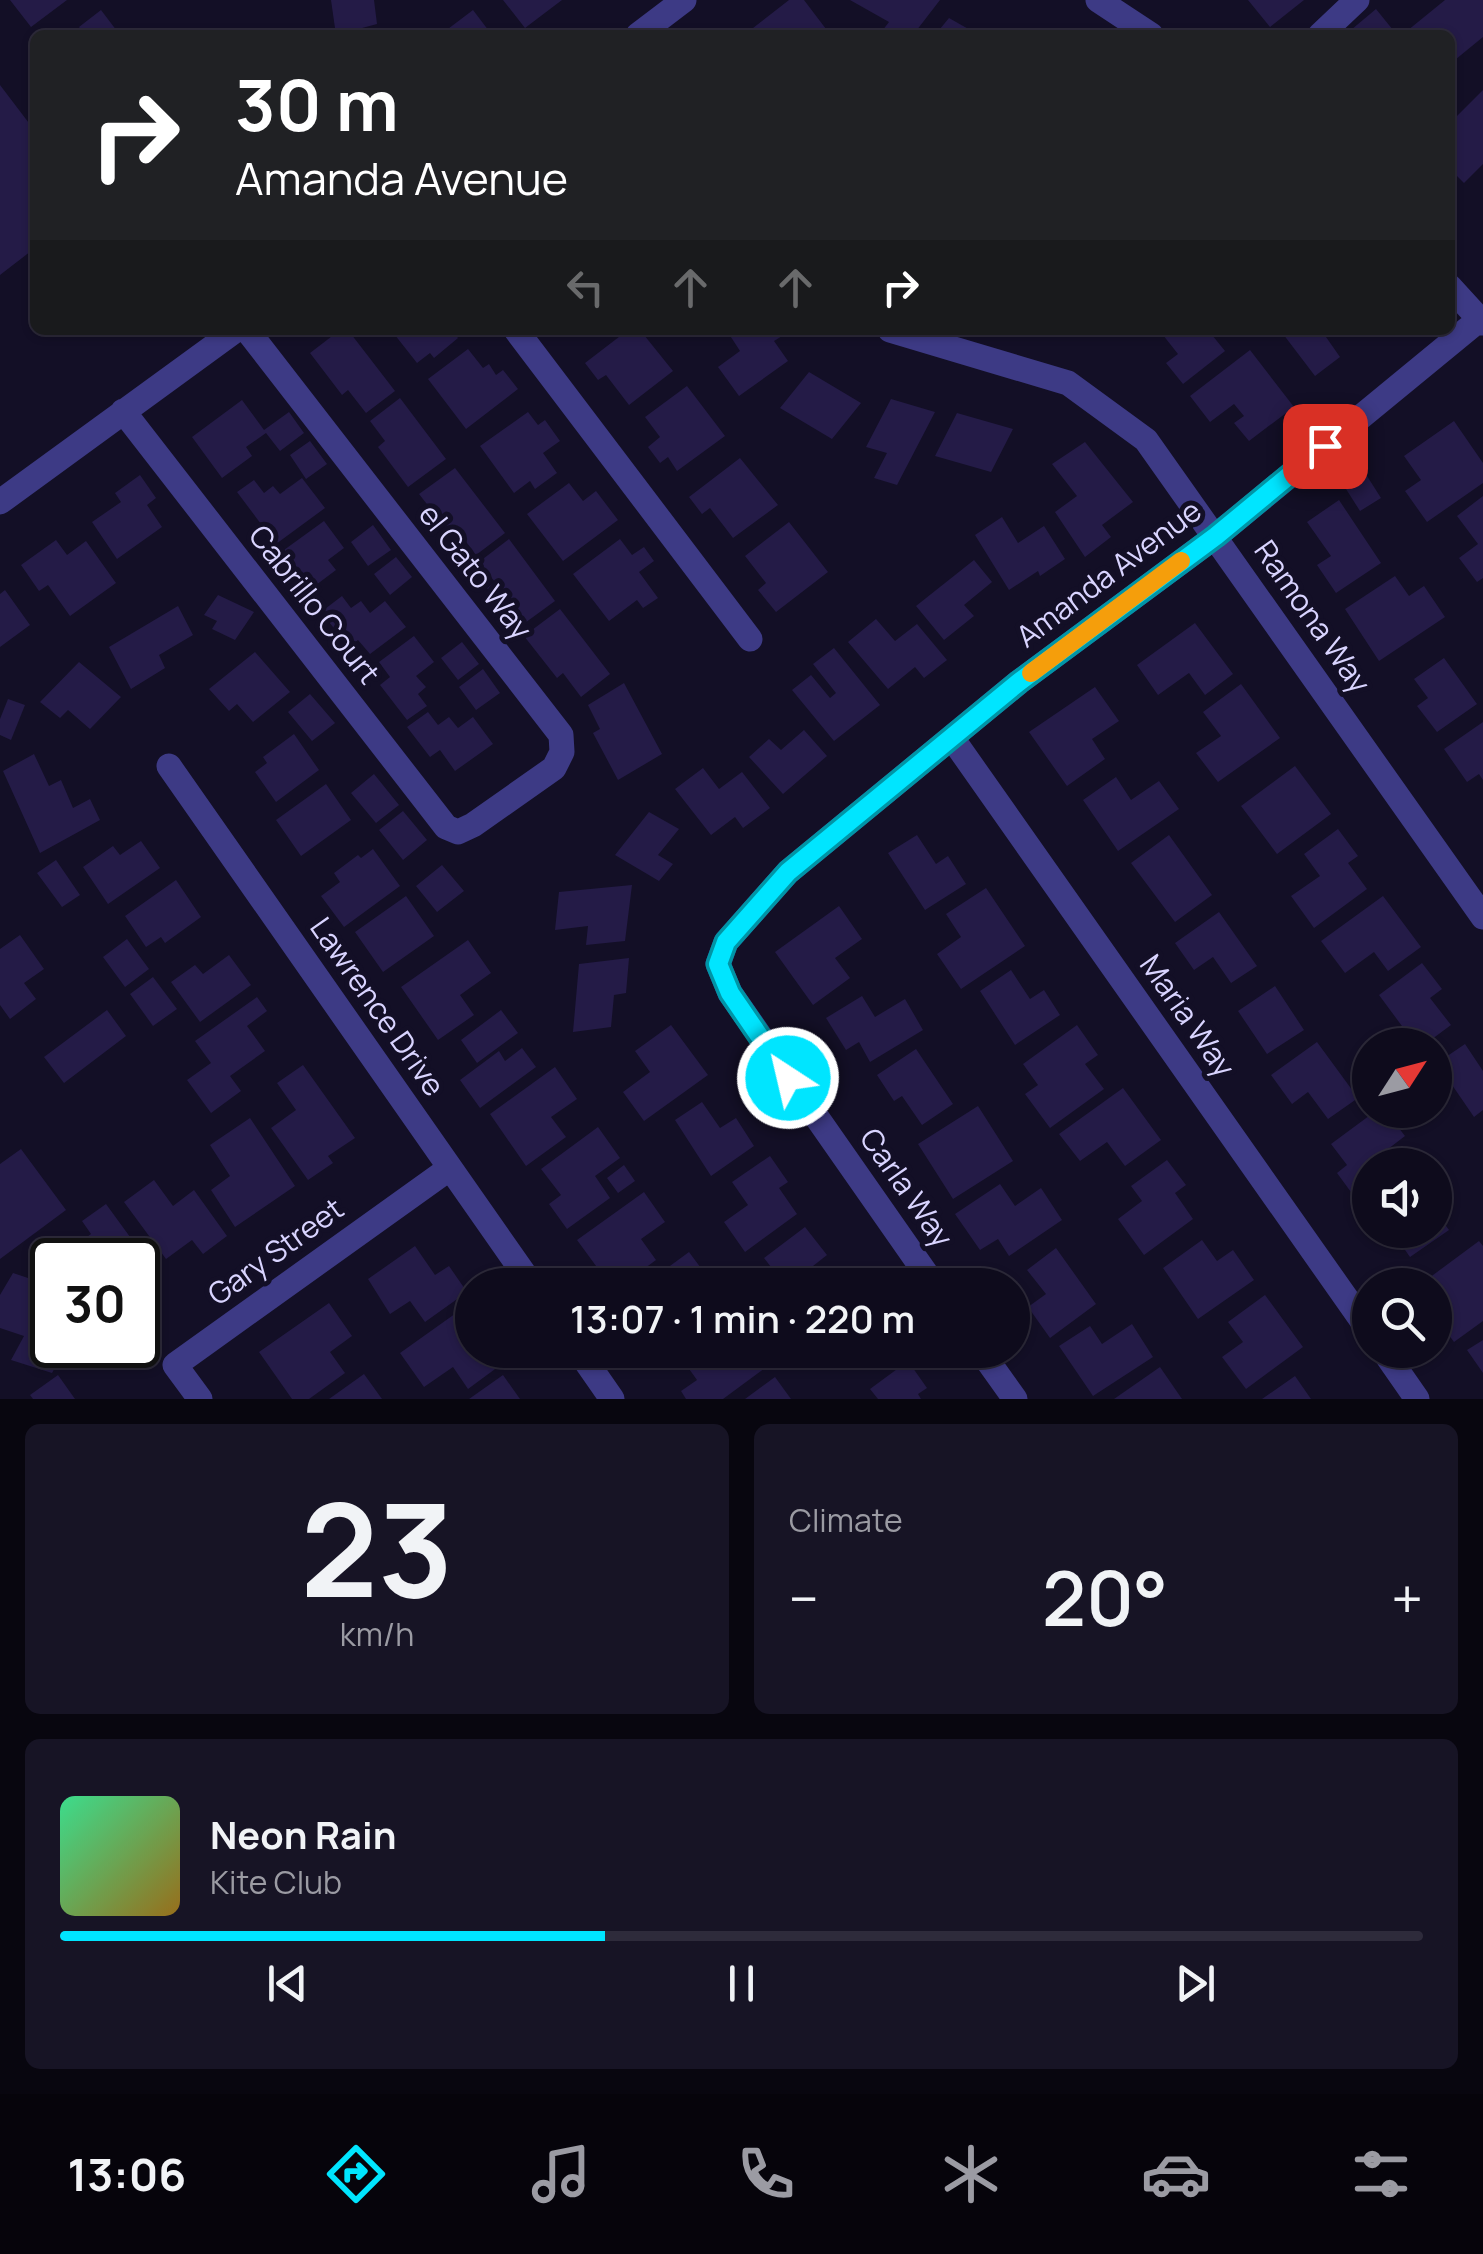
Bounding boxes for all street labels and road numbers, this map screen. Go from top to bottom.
street label: Amanda Avenue [1007,490,1209,656]
street label: el Gato Way [410,495,542,648]
street label: Cabrillo Court [240,516,390,692]
street label: Ramona Way [1246,532,1381,701]
street label: Lawrence Drive [301,909,455,1104]
street label: Maria Way [1131,946,1245,1085]
street label: Carla Way [851,1119,963,1255]
street label: Gary Street [199,1188,351,1314]

